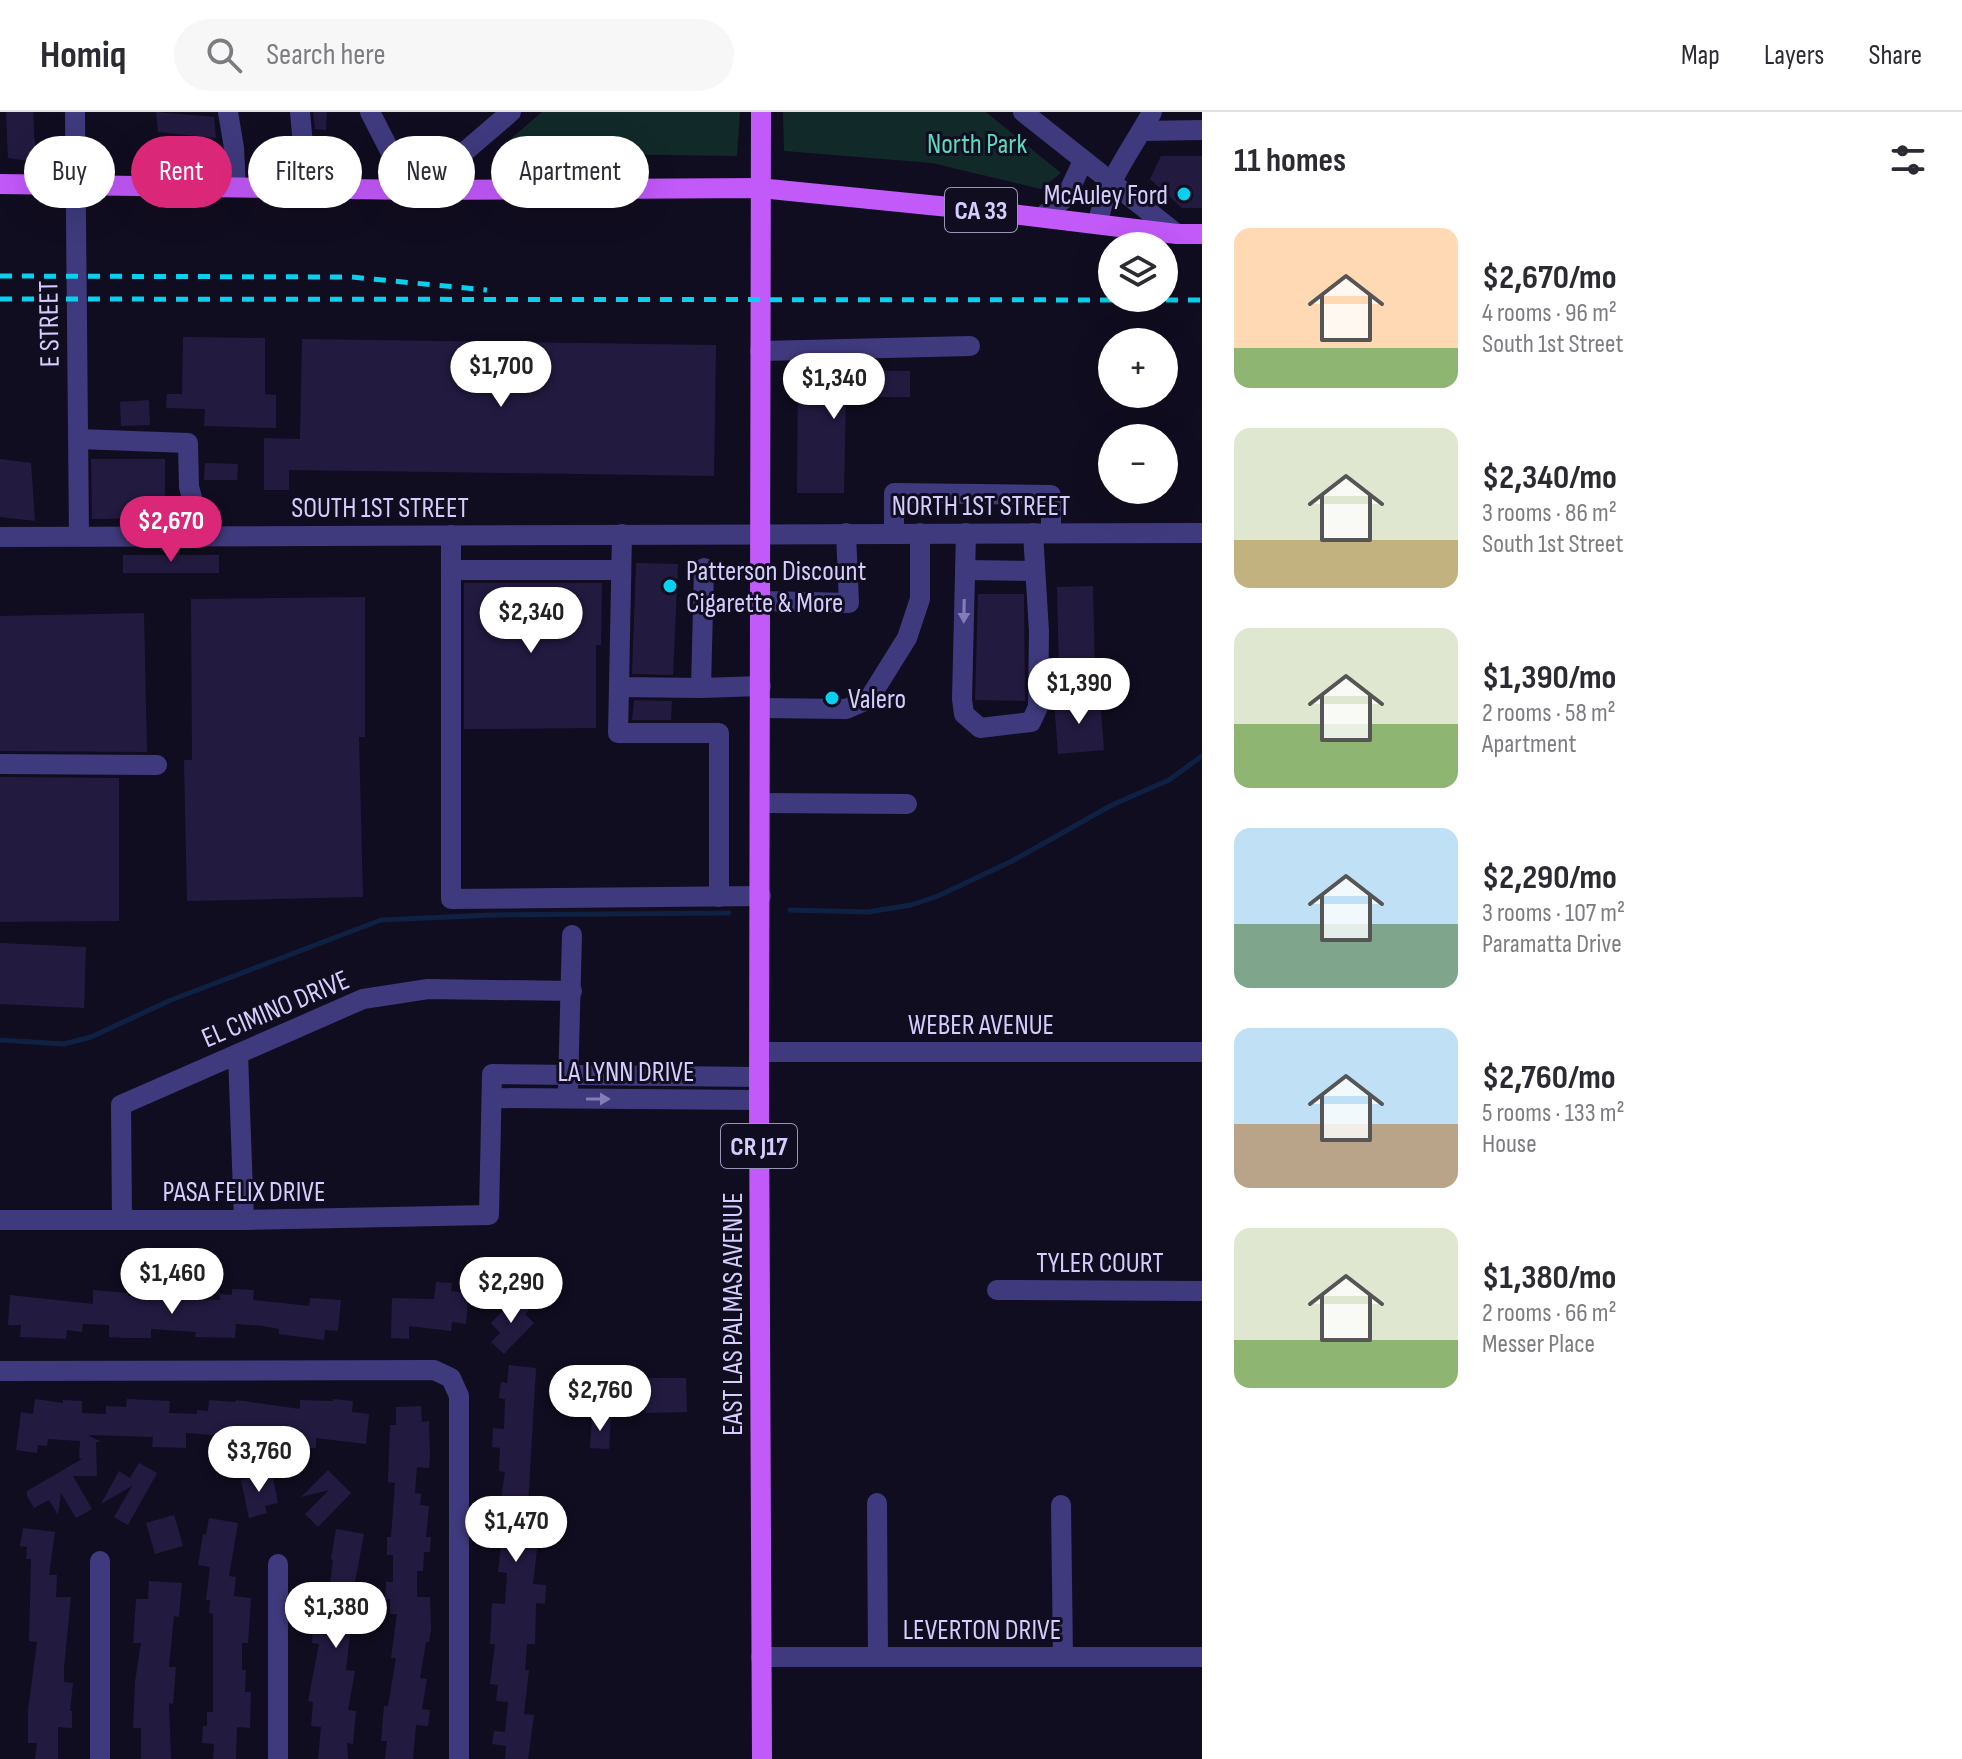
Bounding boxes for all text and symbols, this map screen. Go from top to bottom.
search box [174,19,734,91]
text: Homiq [40,33,126,78]
icon: search [202,33,246,77]
text: Search here [266,37,386,73]
text: Map [1681,39,1720,72]
text: Layers [1764,39,1824,72]
text: Share [1868,39,1922,72]
park label: North Park [927,128,1027,161]
chip: Buy [24,136,115,208]
chip: Rent [131,136,232,208]
chip: Filters [248,136,362,208]
chip: New [378,136,475,208]
chip: Apartment [491,136,649,208]
icon: filters [1886,138,1930,182]
text: 11 homes [1234,140,1346,181]
place label: McAuley Ford [1044,179,1168,212]
marker: McAuley Ford [1175,185,1193,203]
road number: CA 33 [945,188,1017,232]
map controls [1098,232,1178,504]
button: layers [1098,232,1178,312]
text: $2,670/mo [1482,257,1616,298]
icon: home [1298,260,1394,356]
street label: E STREET [32,280,67,368]
text: 4 rooms · 96 m² [1482,298,1617,329]
button: + [1098,328,1178,408]
text: South 1st Street [1482,329,1623,360]
pin: $1,700 [436,341,566,409]
text: $1,700 [468,351,534,382]
pin: $1,340 [769,353,899,421]
text: $1,340 [801,363,867,394]
button: − [1098,424,1178,504]
text: $2,340/mo [1482,457,1617,498]
icon: home [1298,460,1394,556]
street label: NORTH 1ST STREET [892,490,1070,523]
street label: SOUTH 1ST STREET [291,492,469,525]
pin: $2,670 [106,496,236,564]
text: 3 rooms · 86 m² [1482,498,1617,529]
text: $2,670 [138,506,204,537]
text: South 1st Street [1482,529,1623,560]
place label: Patterson Discount Cigarette & More [686,555,866,620]
marker: Patterson Discount Cigarette & More [661,577,679,595]
pin: $2,340 [466,587,596,655]
text: $2,340 [498,597,564,628]
one-way arrow [958,599,970,624]
text: $1,390/mo [1482,657,1616,698]
pin: $1,390 [1014,658,1144,726]
icon: home [1298,660,1394,756]
text: $1,390 [1046,668,1112,699]
place label: Valero [848,683,906,716]
marker: Valero [823,689,841,707]
text: 2 rooms · 58 m² [1482,698,1616,729]
text: Apartment [1482,729,1576,760]
text: $2,290/mo [1482,857,1617,898]
icon: home [1298,860,1394,956]
text: 3 rooms · 107 m² [1482,898,1625,929]
text: Paramatta Drive [1482,929,1622,960]
street label: EL CIMINO DRIVE [197,964,354,1055]
street label: WEBER AVENUE [908,1009,1054,1042]
street label: LA LYNN DRIVE [558,1056,694,1089]
text: $2,760/mo [1482,1057,1616,1098]
icon: home [1298,1060,1394,1156]
one-way arrow [586,1092,611,1105]
text: 5 rooms · 133 m² [1482,1098,1624,1129]
road number: CR J17 [721,1124,797,1168]
text: House [1482,1129,1537,1160]
street label: PASA FELIX DRIVE [163,1176,325,1209]
street label: EAST LAS PALMAS AVENUE [717,1192,750,1436]
street label: TYLER COURT [1036,1247,1164,1280]
pin: $1,460 [107,1248,237,1316]
pin: $2,290 [446,1257,576,1325]
text: $1,380/mo [1482,1257,1616,1298]
text: $1,460 [138,1258,206,1289]
icon: home [1298,1260,1394,1356]
text: $2,290 [478,1267,544,1298]
text: 2 rooms · 66 m² [1482,1298,1617,1329]
text: Messer Place [1482,1329,1595,1360]
pin: $2,760 [535,1365,665,1433]
text: $2,760 [567,1375,633,1406]
pin: $3,760 [194,1426,324,1494]
text: $3,760 [226,1436,292,1467]
pin: $1,470 [451,1496,581,1564]
text: $1,470 [483,1506,549,1537]
pin: $1,380 [271,1582,401,1650]
text: $1,380 [303,1592,369,1623]
street label: LEVERTON DRIVE [903,1614,1061,1647]

